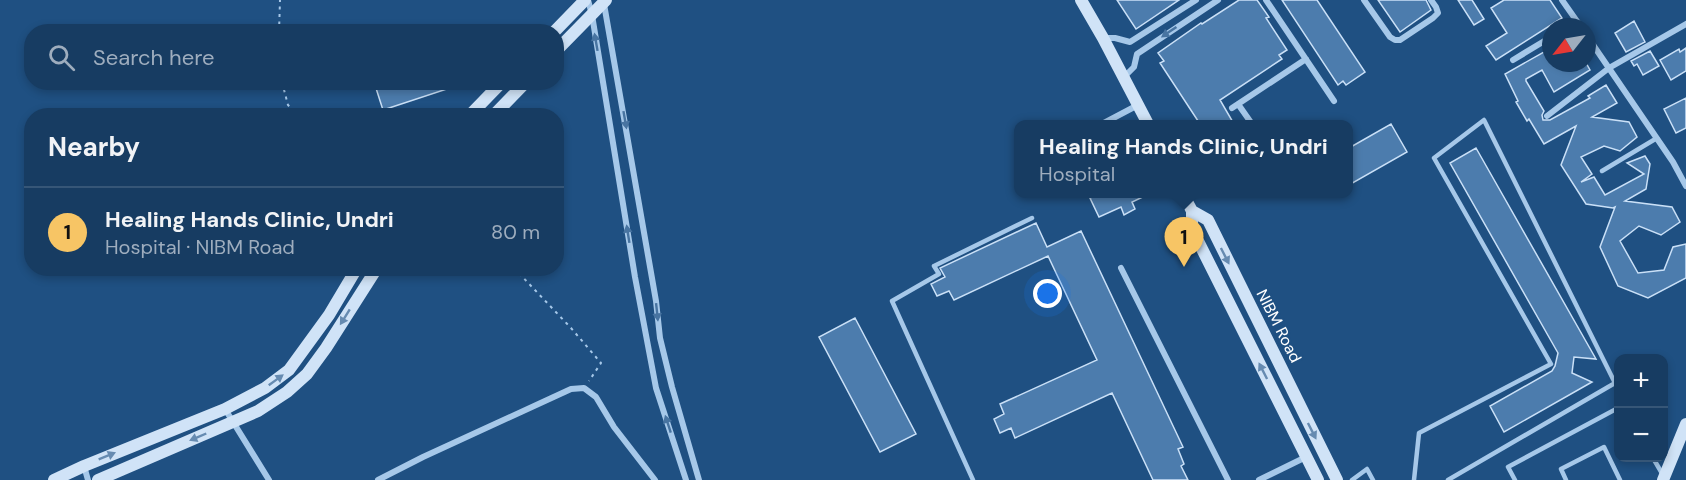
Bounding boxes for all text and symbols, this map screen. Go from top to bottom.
north arrow [1542,18,1596,72]
search box [24,24,564,90]
one-way arrow [1161,27,1177,38]
one-way arrow [592,32,601,51]
icon: search [45,41,78,74]
text: Search here [93,43,214,72]
one-way arrow [620,110,629,129]
popup [1014,120,1353,198]
text: Nearby [48,130,140,164]
text: Healing Hands Clinic, Undri [1039,132,1328,161]
text: Hospital [1039,161,1115,187]
text: Healing Hands Clinic, Undri [105,205,394,234]
pin: 1 [1164,218,1204,267]
text: 1 [64,219,71,245]
text: 80 m [491,219,540,245]
one-way arrow [623,224,632,243]
text: Hospital · NIBM Road [105,234,295,260]
one-way arrow [1221,248,1230,265]
your location [1033,279,1062,308]
street label: NIBM Road [1252,286,1306,366]
one-way arrow [652,302,662,321]
one-way arrow [340,309,351,326]
map controls [1614,354,1668,462]
button: + [1614,354,1668,408]
one-way arrow [1258,363,1268,380]
one-way arrow [267,374,283,386]
button: − [1614,408,1668,462]
one-way arrow [663,415,672,433]
one-way arrow [1308,422,1317,439]
one-way arrow [189,432,207,442]
one-way arrow [99,451,117,461]

